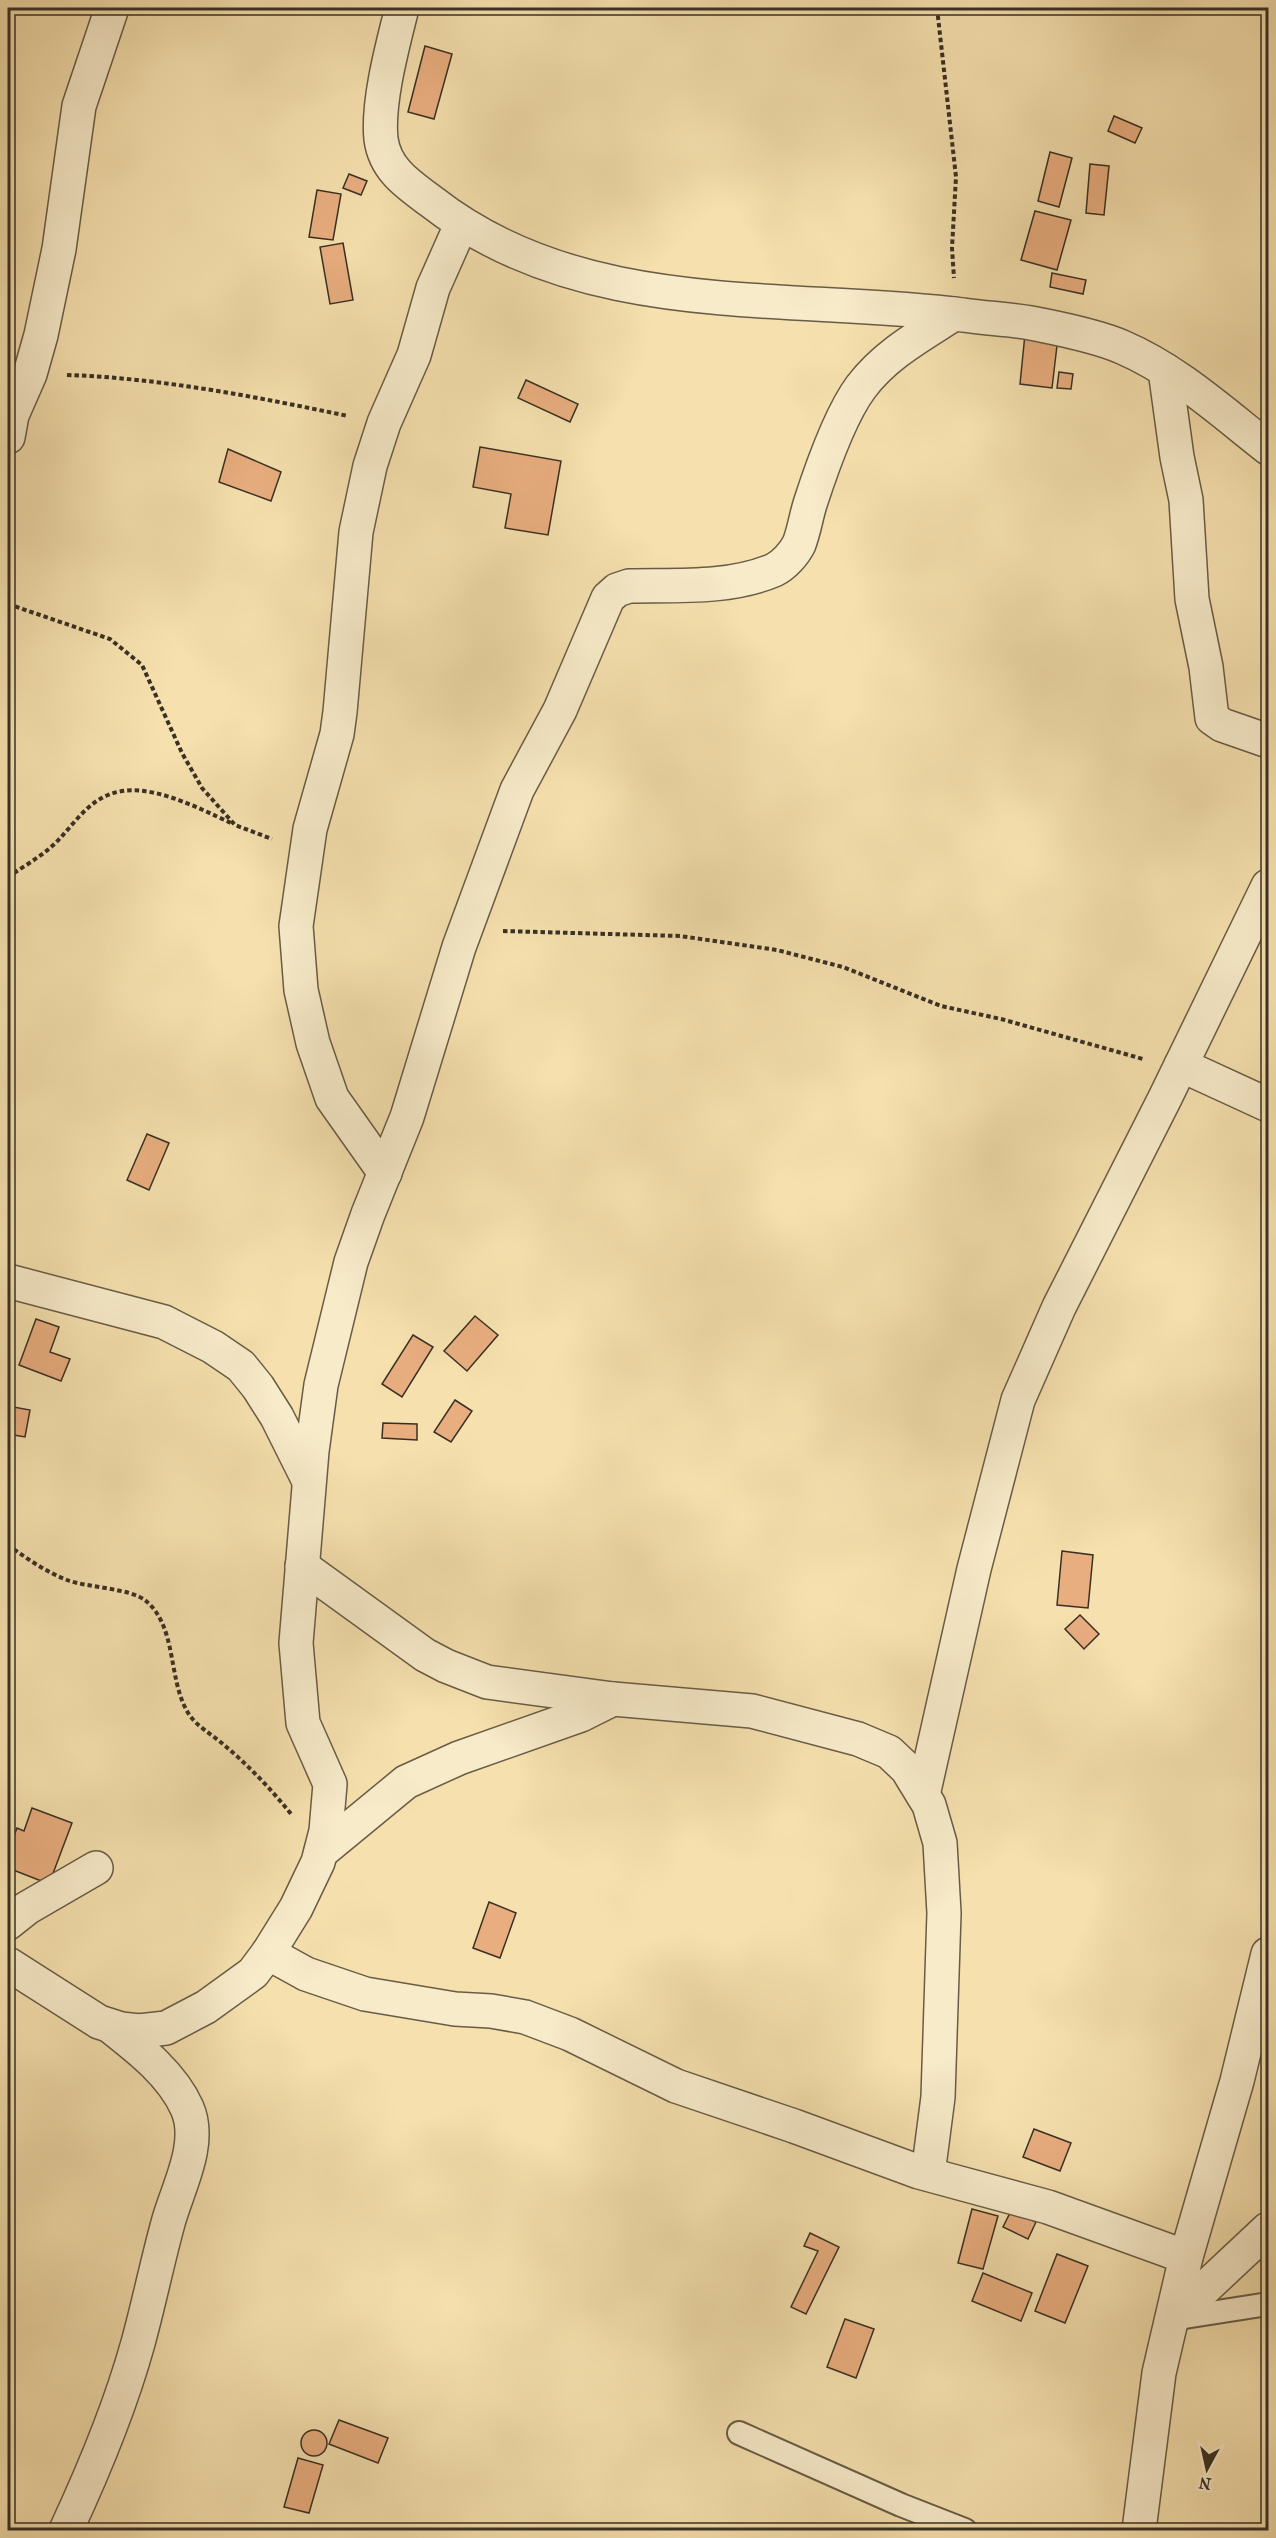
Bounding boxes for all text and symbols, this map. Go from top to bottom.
north arrow [1177,2439,1237,2499]
text: N [1197,2473,1212,2494]

